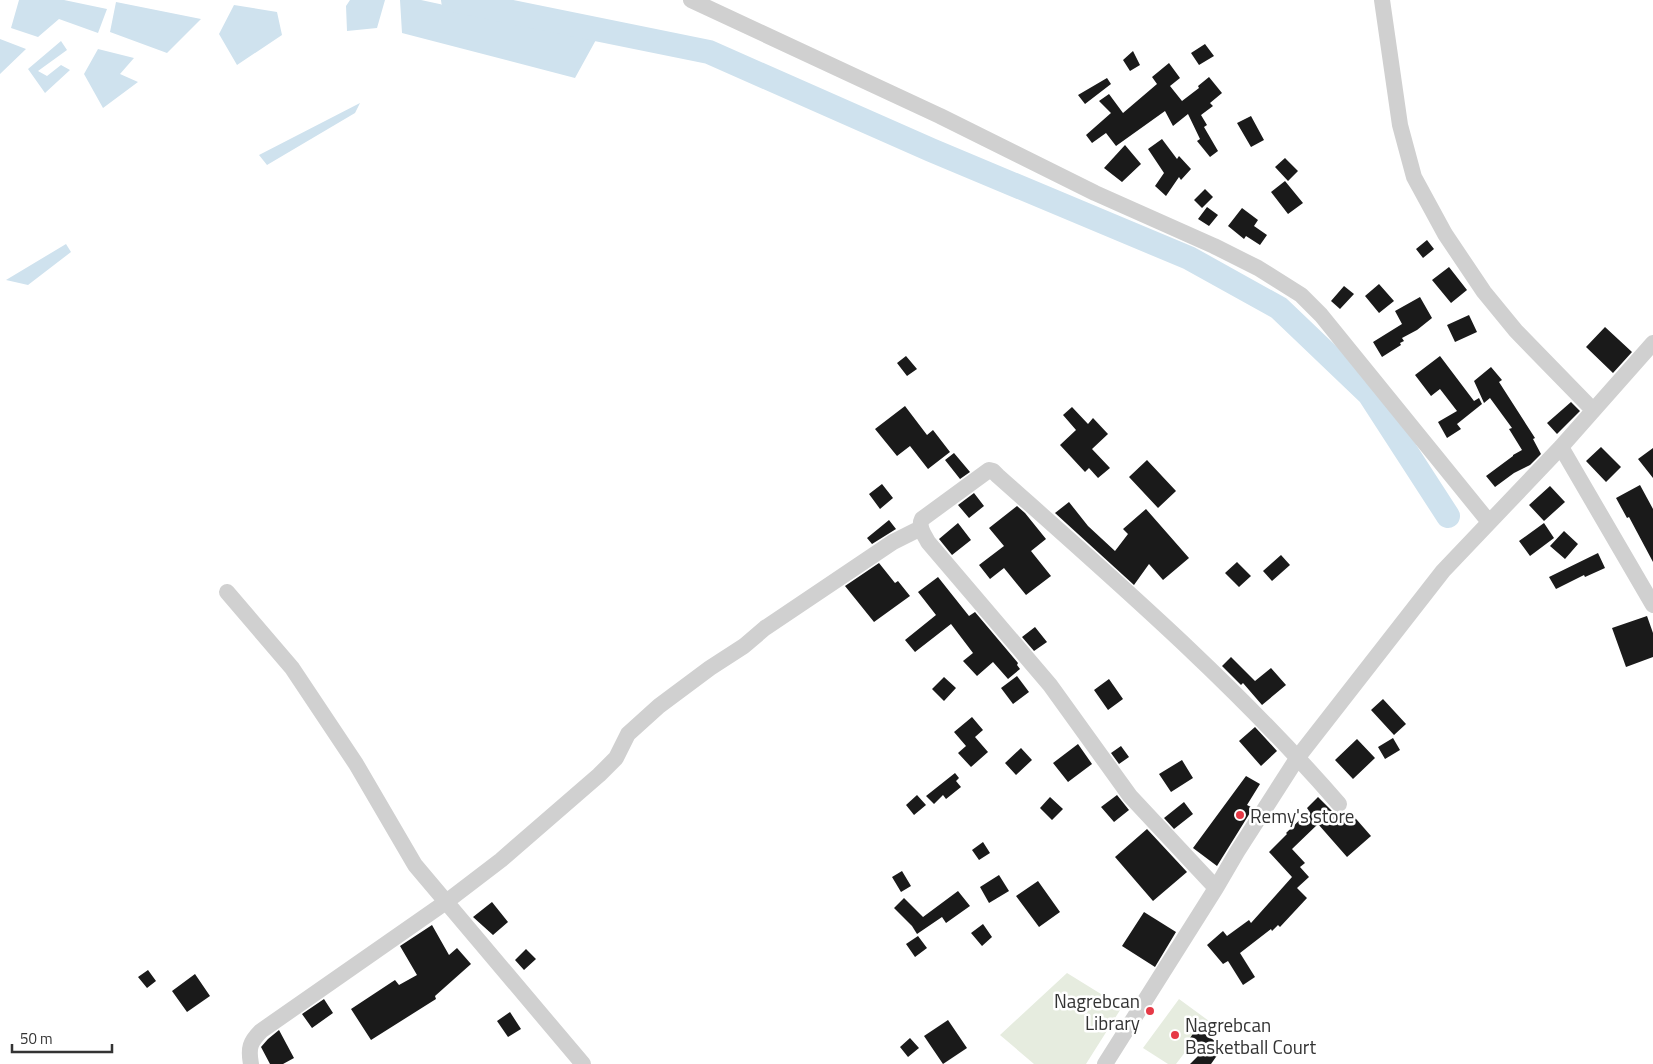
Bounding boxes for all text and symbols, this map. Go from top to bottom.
place label: Remy's store [1250,801,1354,830]
marker: Remy's store [1234,809,1246,821]
place label: Nagrebcan Library [1054,986,1140,1037]
marker: Nagrebcan Library [1144,1005,1156,1017]
place label: Nagrebcan Basketball Court [1185,1010,1316,1061]
scale bar [12,1022,112,1054]
text: 50 m [20,1027,53,1050]
marker: Nagrebcan Basketball Court [1169,1029,1181,1041]

